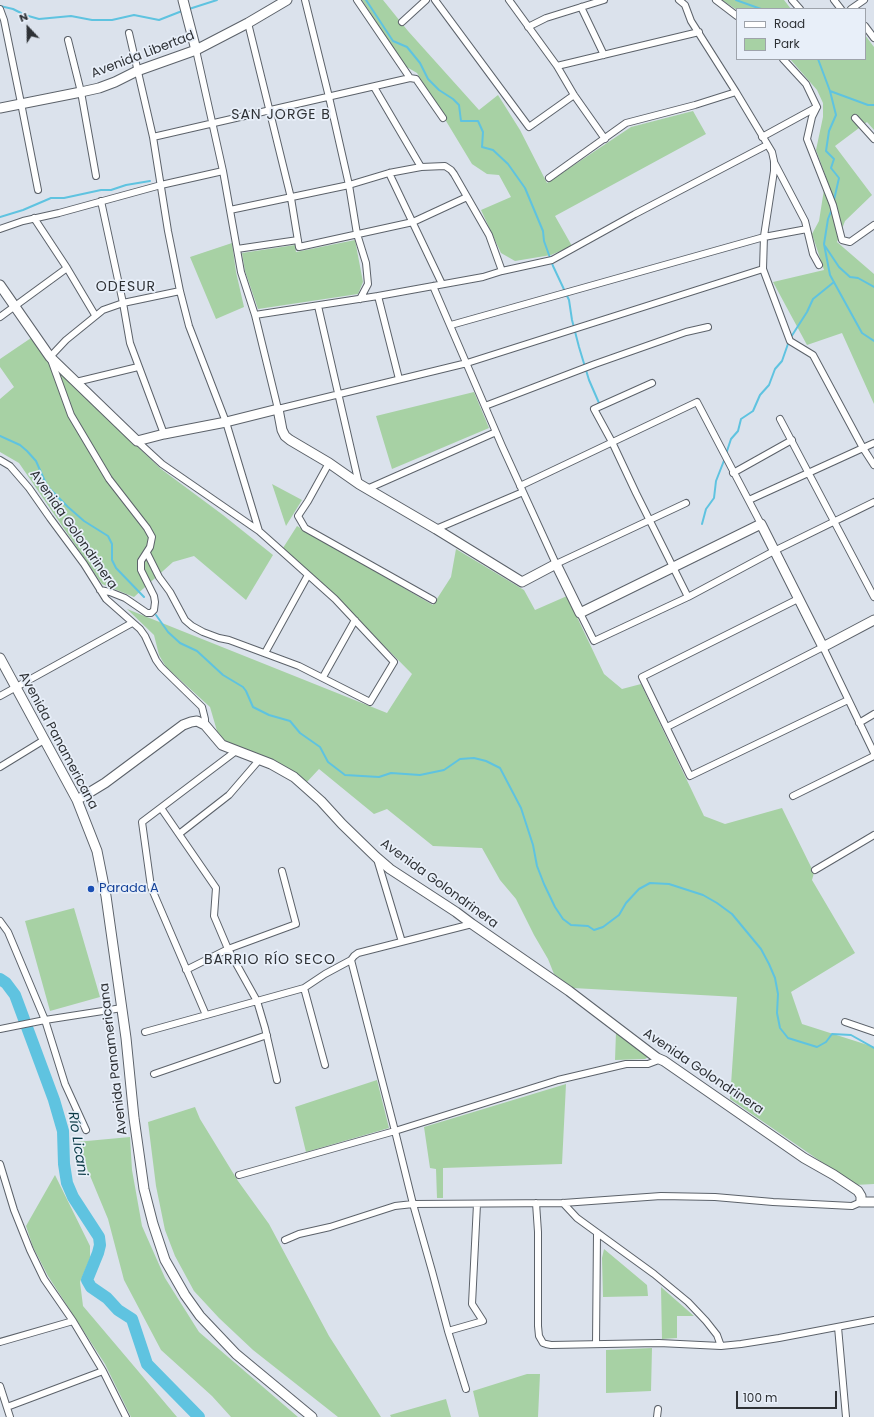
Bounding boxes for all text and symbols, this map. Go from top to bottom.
north arrow [8,8,48,48]
text: N [17,8,30,26]
legend [736,8,866,60]
text: Road [774,15,805,32]
street label: Avenida Libertad [89,28,197,82]
text: Park [774,35,800,52]
district label: SAN JORGE B [231,107,331,123]
district label: ODESUR [96,279,156,295]
street label: Avenida Golondrinera [26,467,120,593]
street label: Avenida Panamericana [15,670,101,812]
street label: Avenida Golondrinera [377,836,501,932]
place label: Parada A [99,881,159,897]
marker: Parada A [86,884,96,894]
district label: BARRIO RÍO SECO [204,952,336,968]
street label: Avenida Panamericana [97,982,131,1136]
street label: Avenida Golondrinera [640,1026,766,1118]
water label: Río Licani [64,1111,90,1177]
scale bar [738,1383,839,1409]
text: 100 m [743,1389,777,1406]

